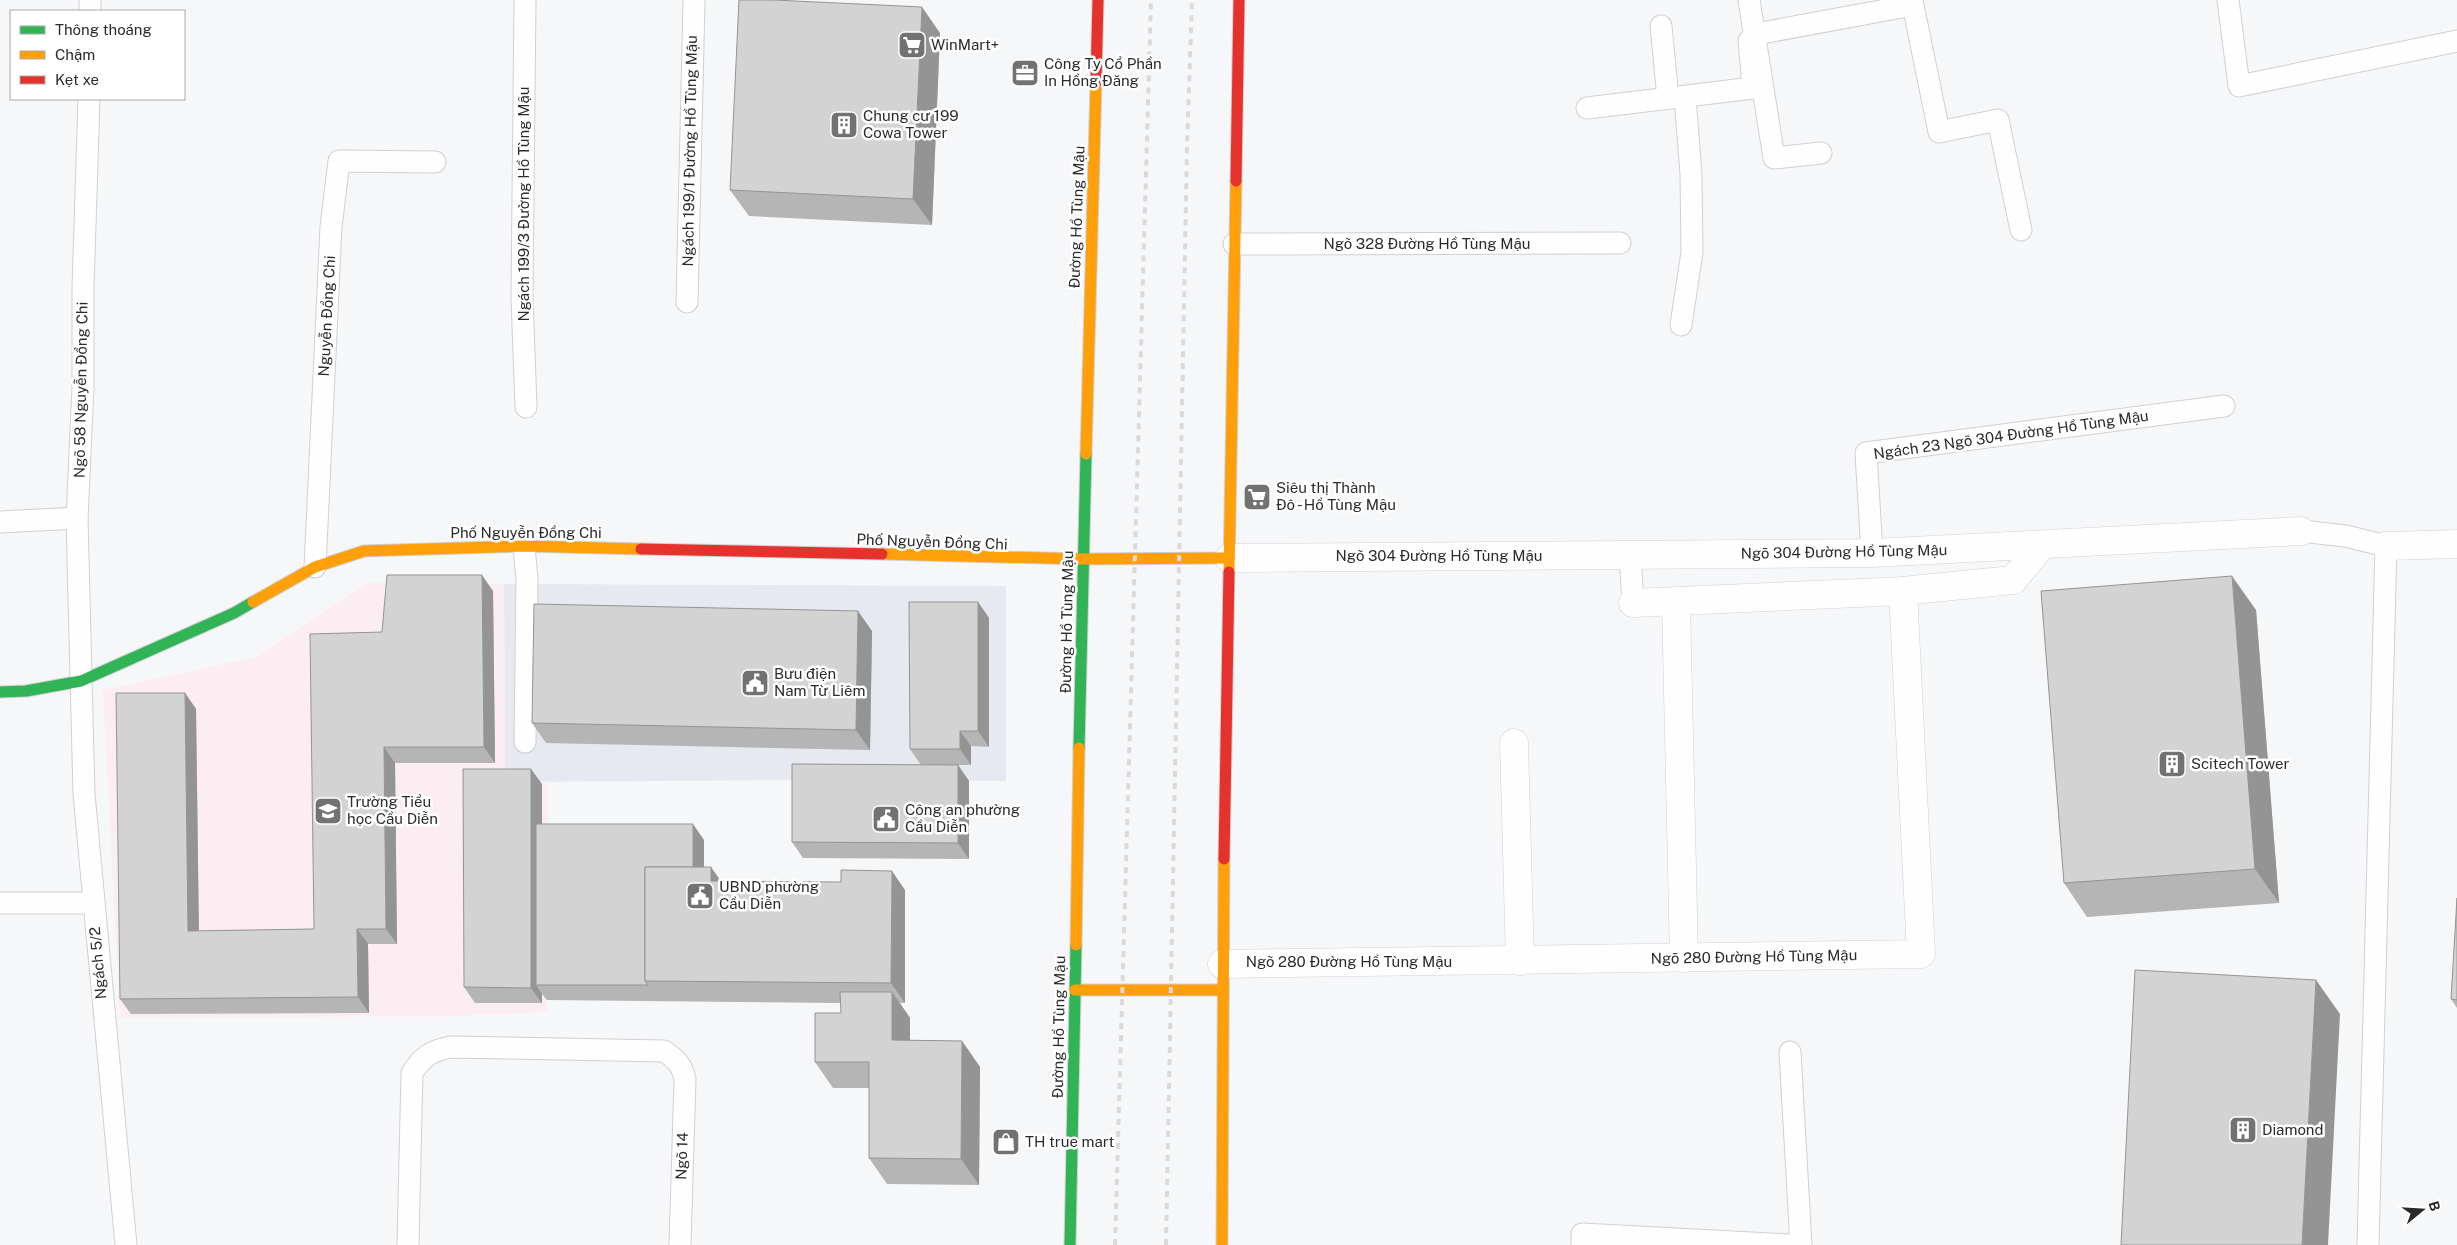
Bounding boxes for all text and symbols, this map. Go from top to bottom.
legend [10,10,185,100]
text: Thông thoáng [55,21,152,38]
supermarket icon: WinMart+ [897,30,927,60]
street label: Ngách 199/1 Đường Hồ Tùng Mậu [679,35,700,267]
place label: WinMart+ [931,36,999,53]
text: Chậm [55,46,95,63]
place label: Công Ty Cổ Phần In Hồng Đăng [1044,55,1162,89]
office icon: Công Ty Cổ Phần In Hồng Đăng [1010,58,1040,88]
text: Kẹt xe [55,71,99,88]
street label: Ngách 199/3 Đường Hồ Tùng Mậu [515,87,532,321]
place label: Chung cư 199 Cowa Tower [863,107,959,141]
building icon: Chung cư 199 Cowa Tower [829,110,859,140]
street label: Đường Hồ Tùng Mậu [1066,145,1087,289]
street label: Ngõ 328 Đường Hồ Tùng Mậu [1324,235,1530,252]
street label: Nguyễn Đổng Chi [315,255,338,377]
street label: Ngõ 58 Nguyễn Đổng Chi [70,302,91,478]
street label: Ngách 23 Ngõ 304 Đường Hồ Tùng Mậu [1872,407,2150,462]
place label: Siêu thị Thành Đô - Hồ Tùng Mậu [1276,479,1396,513]
supermarket icon: Siêu thị Thành Đô - Hồ Tùng Mậu [1242,482,1272,512]
street label: Phố Nguyễn Đổng Chi [450,524,602,541]
street label: Phố Nguyễn Đổng Chi [856,530,1008,553]
street label: Ngõ 304 Đường Hồ Tùng Mậu [1740,541,1948,562]
street label: Ngõ 304 Đường Hồ Tùng Mậu [1336,547,1542,564]
street label: Đường Hồ Tùng Mậu [1057,550,1076,694]
place label: Bưu điện Nam Từ Liêm [774,665,866,699]
public building icon: Bưu điện Nam Từ Liêm [740,668,770,698]
building icon: Scitech Tower [2157,749,2187,779]
place label: Scitech Tower [2191,755,2290,772]
place label: Trường Tiểu học Cầu Diễn [347,793,438,827]
school or university icon: Trường Tiểu học Cầu Diễn [313,796,343,826]
place label: Công an phường Cầu Diễn [905,801,1020,835]
public building icon: Công an phường Cầu Diễn [871,804,901,834]
place label: UBND phường Cầu Diễn [719,878,819,912]
public building icon: UBND phường Cầu Diễn [685,881,715,911]
street label: Ngách 5/2 [86,926,109,1000]
street label: Ngõ 280 Đường Hồ Tùng Mậu [1651,946,1857,967]
street label: Ngõ 280 Đường Hồ Tùng Mậu [1246,953,1452,970]
street label: Đường Hồ Tùng Mậu [1049,955,1068,1099]
building icon: Diamond [2228,1115,2258,1145]
place label: Diamond [2262,1121,2323,1138]
shop icon: TH true mart [991,1127,1021,1157]
street label: Ngõ 14 [672,1132,691,1180]
place label: TH true mart [1025,1133,1114,1150]
north arrow [2397,1185,2447,1235]
text: B [2425,1199,2443,1213]

